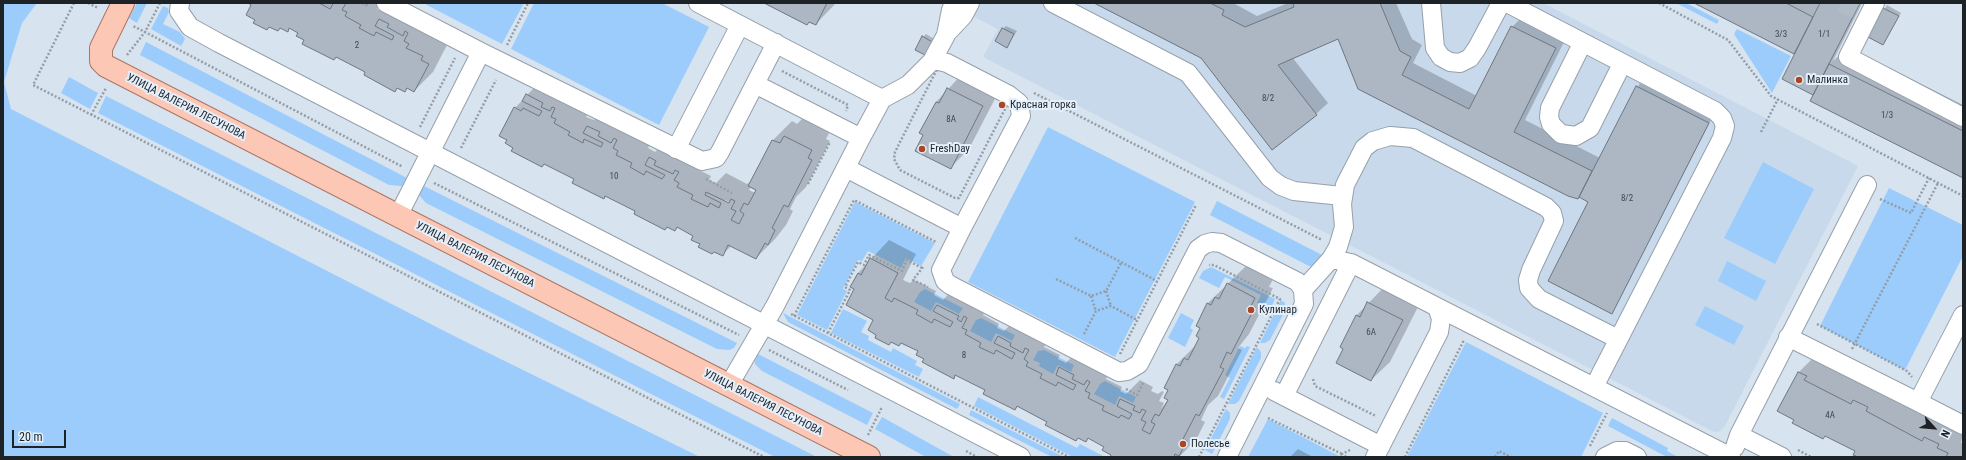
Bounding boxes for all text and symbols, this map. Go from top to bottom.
house number: 3/3 [1775,30,1787,40]
house number: 1/1 [1818,30,1830,40]
house number: 2 [355,41,359,51]
street label: УЛИЦА ВАЛЕРИЯ ЛЕСУНОВА [124,71,248,143]
place label: Малинка [1807,73,1848,87]
marker: Малинка [1794,75,1804,85]
house number: 8/2 [1262,94,1274,104]
place label: Красная горка [1010,98,1076,112]
marker: Красная горка [997,100,1007,110]
house number: 1/3 [1881,111,1893,121]
house number: 8А [946,115,956,125]
place label: FreshDay [930,142,970,156]
marker: FreshDay [917,144,927,154]
house number: 10 [610,172,618,182]
house number: 8/2 [1621,194,1633,204]
street label: УЛИЦА ВАЛЕРИЯ ЛЕСУНОВА [413,219,537,291]
place label: Кулинар [1259,303,1297,317]
marker: Кулинар [1246,305,1256,315]
house number: 6А [1366,328,1376,338]
house number: 8 [962,351,966,361]
street label: УЛИЦА ВАЛЕРИЯ ЛЕСУНОВА [701,367,825,439]
north arrow [1914,408,1954,448]
house number: 4А [1825,411,1835,421]
scale bar [14,422,68,448]
text: N [1938,428,1952,440]
text: 20 m [19,430,43,444]
place label: Полесье [1191,437,1230,451]
marker: Полесье [1178,439,1188,449]

